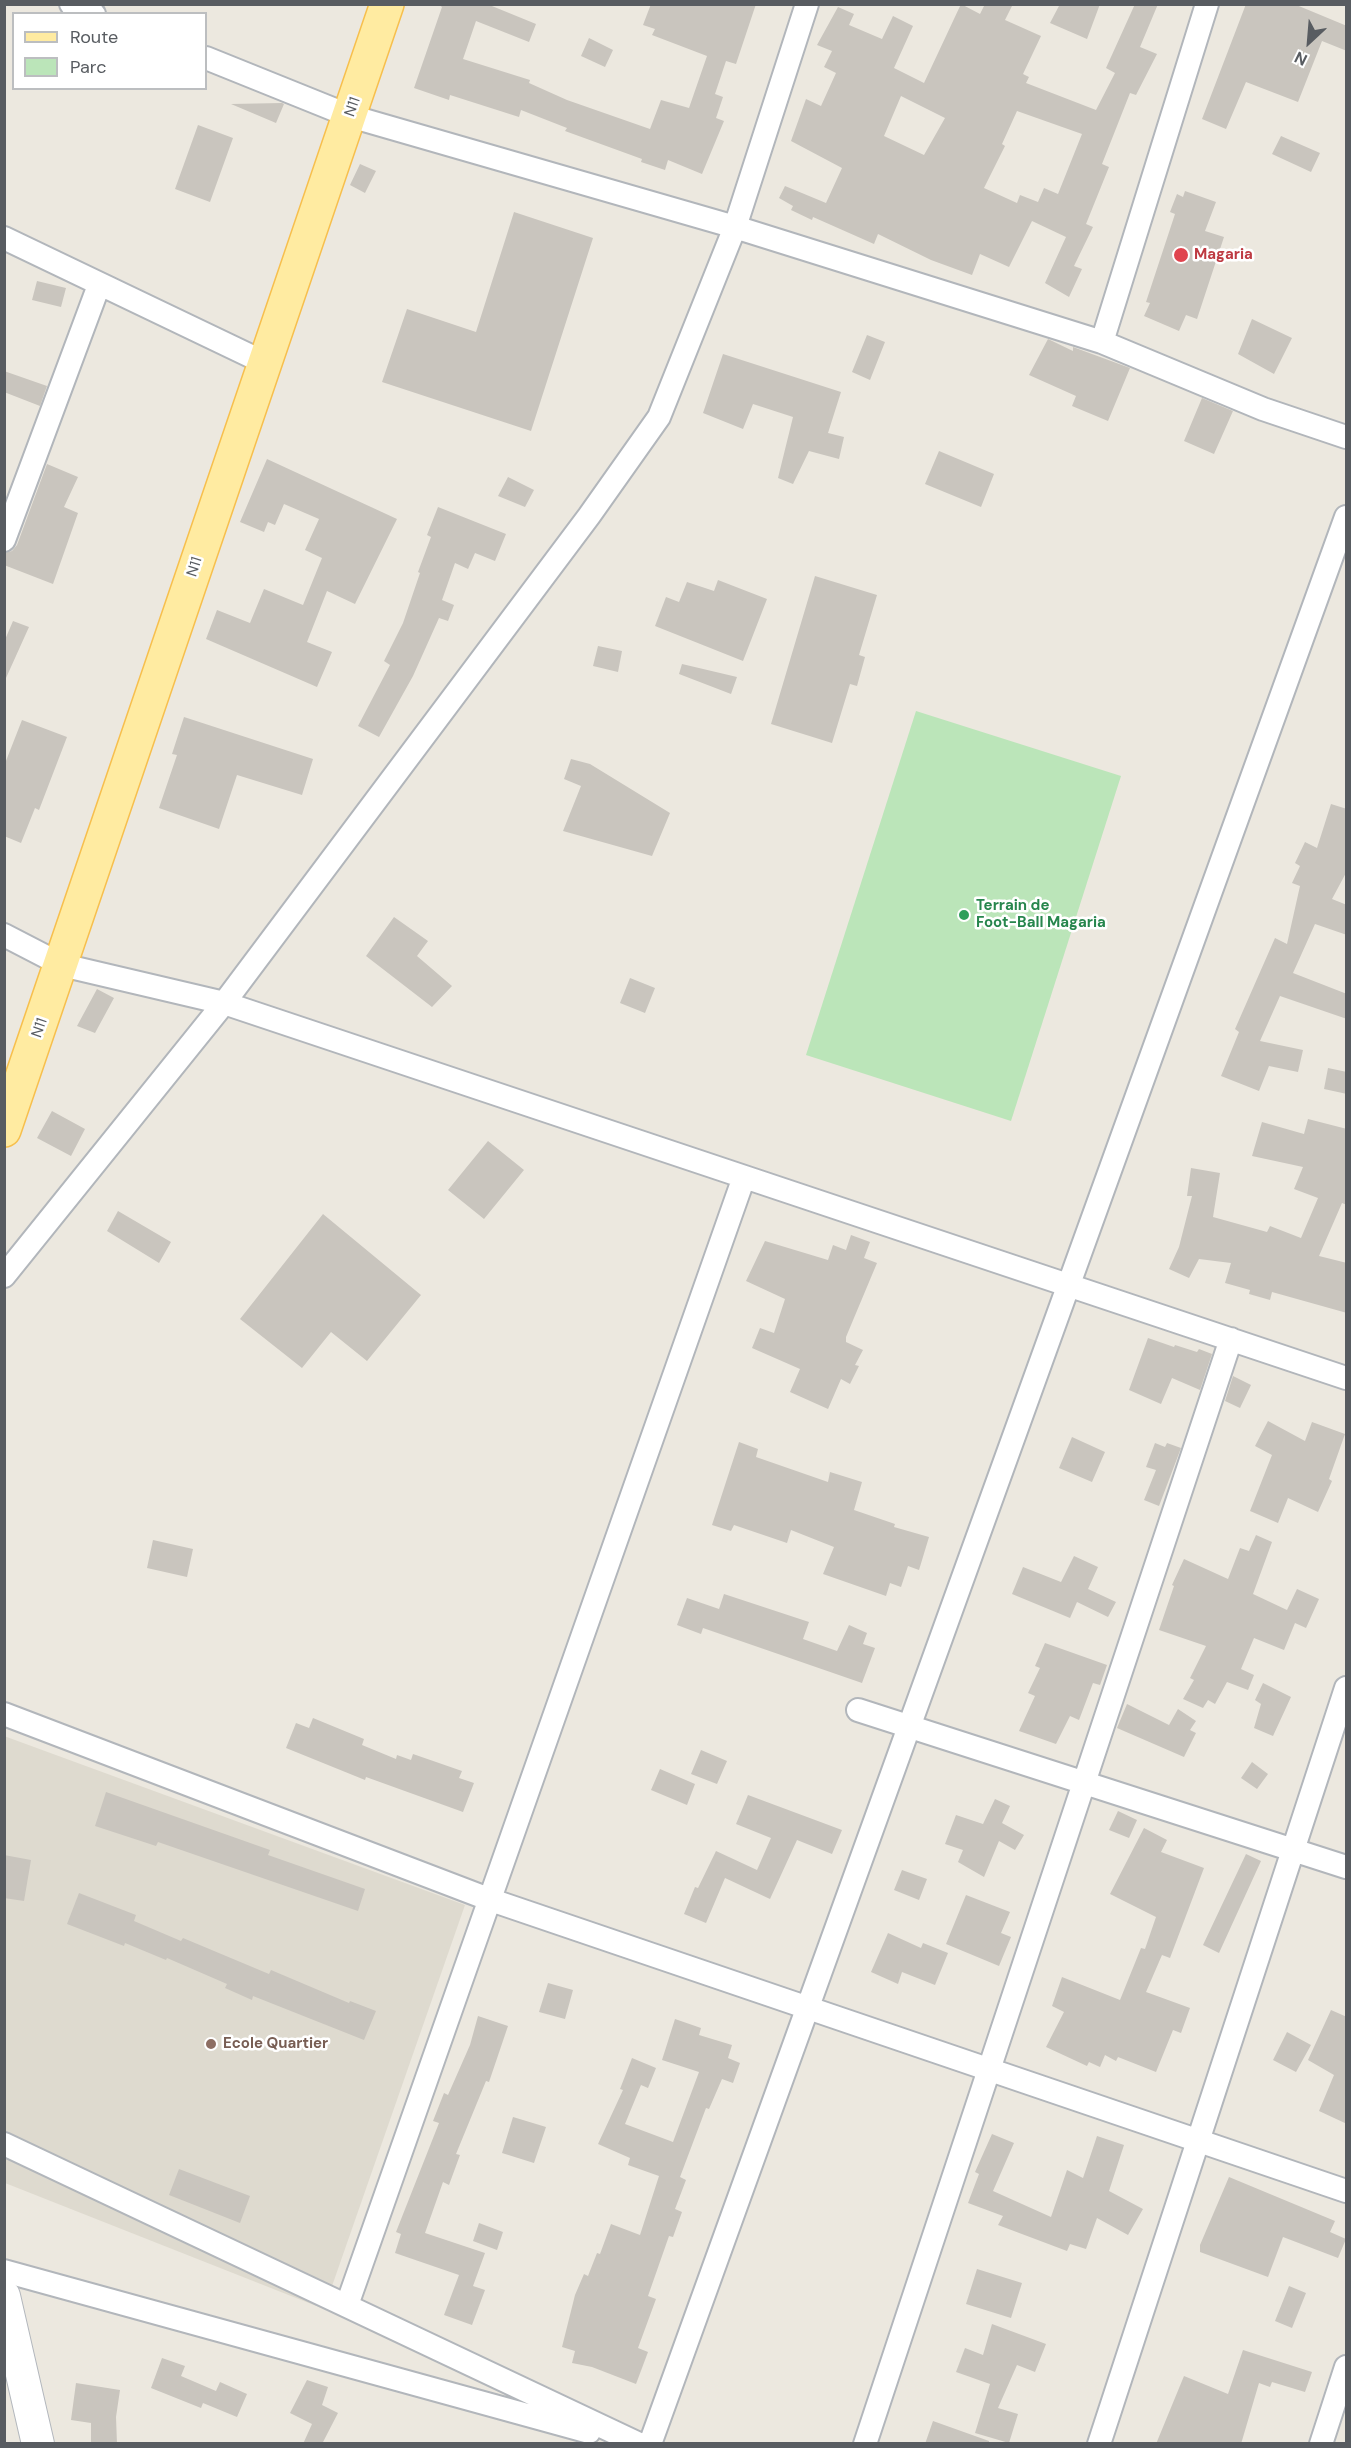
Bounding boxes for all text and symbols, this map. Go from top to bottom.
legend [12,12,207,90]
north arrow [1279,12,1339,72]
text: Route [70,25,118,49]
text: N [1291,47,1311,71]
text: Parc [70,55,106,79]
street label: N11 [341,95,365,119]
marker: Magaria [1172,246,1190,264]
place label: Magaria [1194,246,1253,264]
street label: N11 [183,555,207,579]
place label: Terrain de Foot-Ball Magaria [976,897,1106,932]
marker: Terrain de Foot-Ball Magaria [957,908,971,922]
street label: N11 [28,1016,52,1040]
place label: Ecole Quartier [223,2035,328,2053]
marker: Ecole Quartier [204,2037,218,2051]

